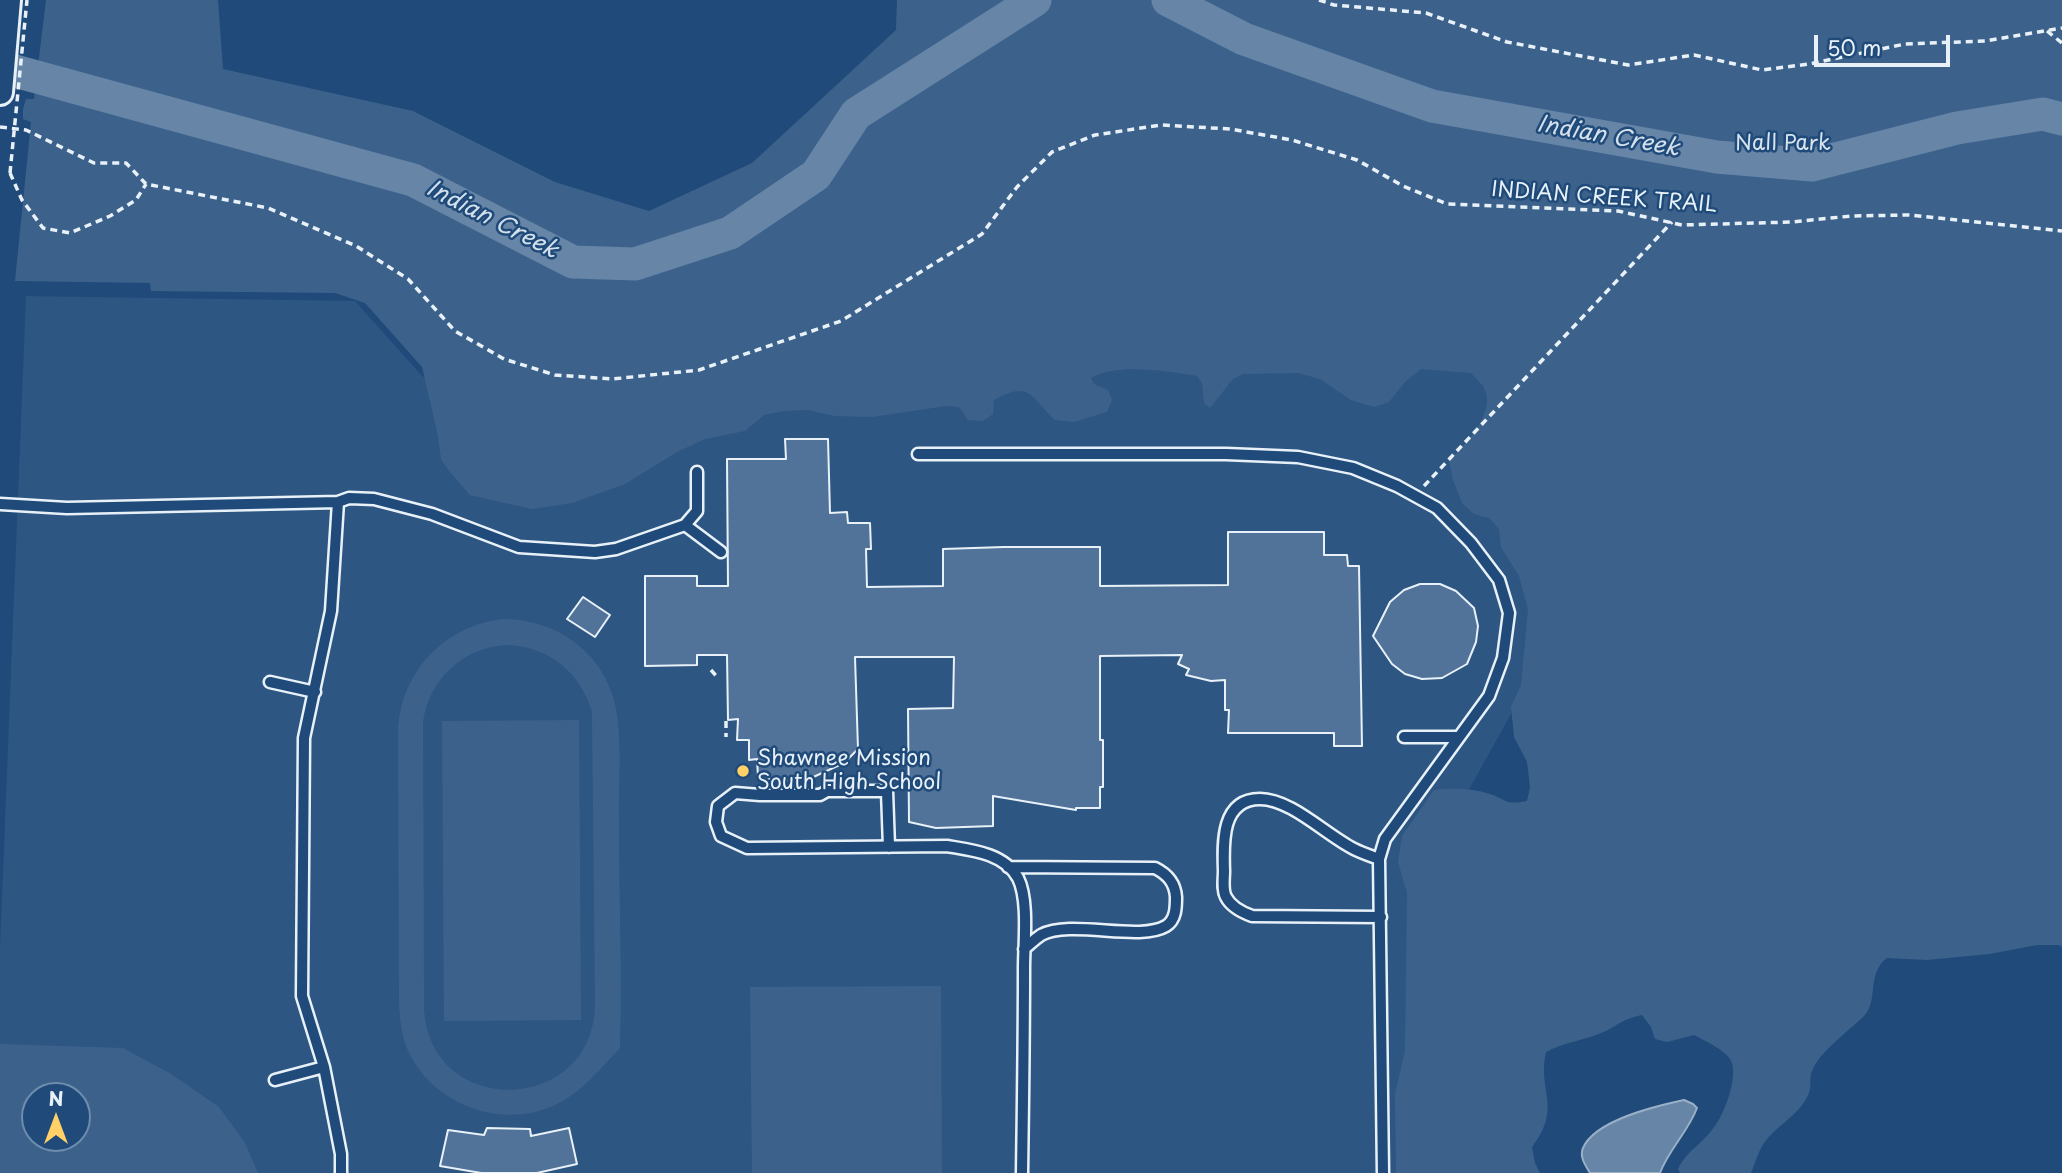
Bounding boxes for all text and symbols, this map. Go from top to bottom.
scale bar [1817,21,1954,65]
text: 50 m [1827,31,1881,63]
water label: Indian Creek [1535,111,1681,163]
park label: Nall Park [1735,131,1831,157]
water label: Indian Creek [422,175,562,265]
street label: INDIAN CREEK TRAIL [1490,178,1718,218]
place label: Shawnee Mission South High School [757,746,941,796]
marker: Shawnee Mission South High School [735,763,751,779]
north arrow [21,1082,91,1152]
text: N [48,1084,64,1112]

